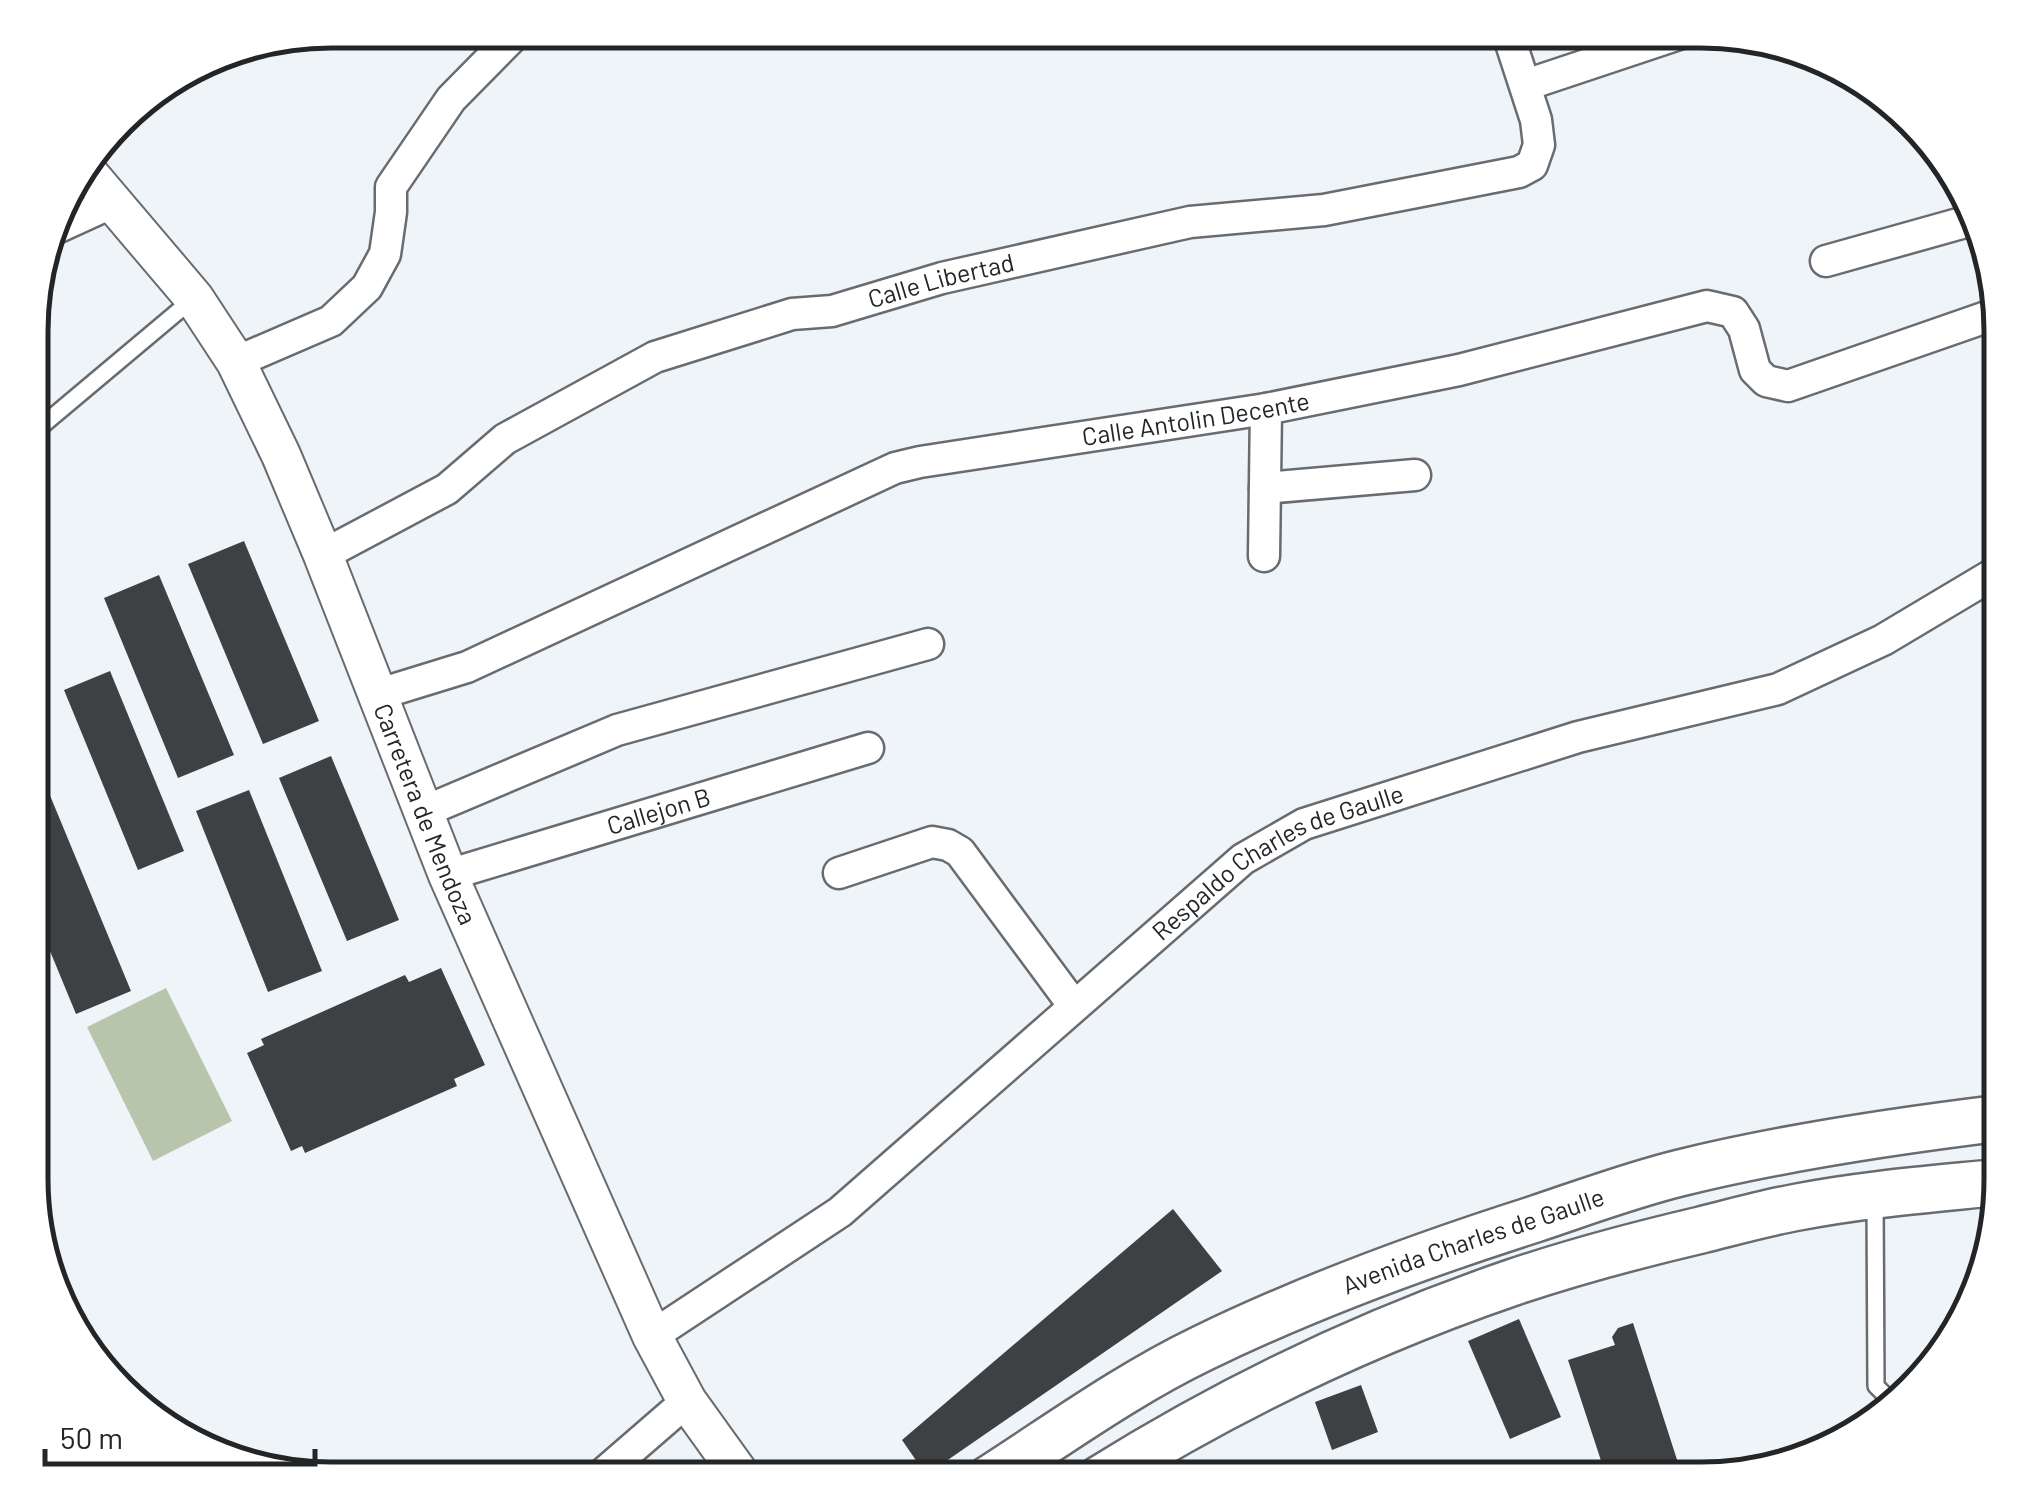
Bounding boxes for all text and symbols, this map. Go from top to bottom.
street label: Calle Libertad [864,246,1017,313]
street label: Calle Antolin Decente [1080,385,1312,451]
street label: Carretera de Mendoza [368,699,484,929]
street label: Respaldo Charles de Gaulle [1145,777,1407,946]
street label: Callejon B [603,781,714,840]
street label: Avenida Charles de Gaulle [1338,1181,1608,1300]
scale bar [45,1404,315,1466]
text: 50 m [60,1419,123,1455]

